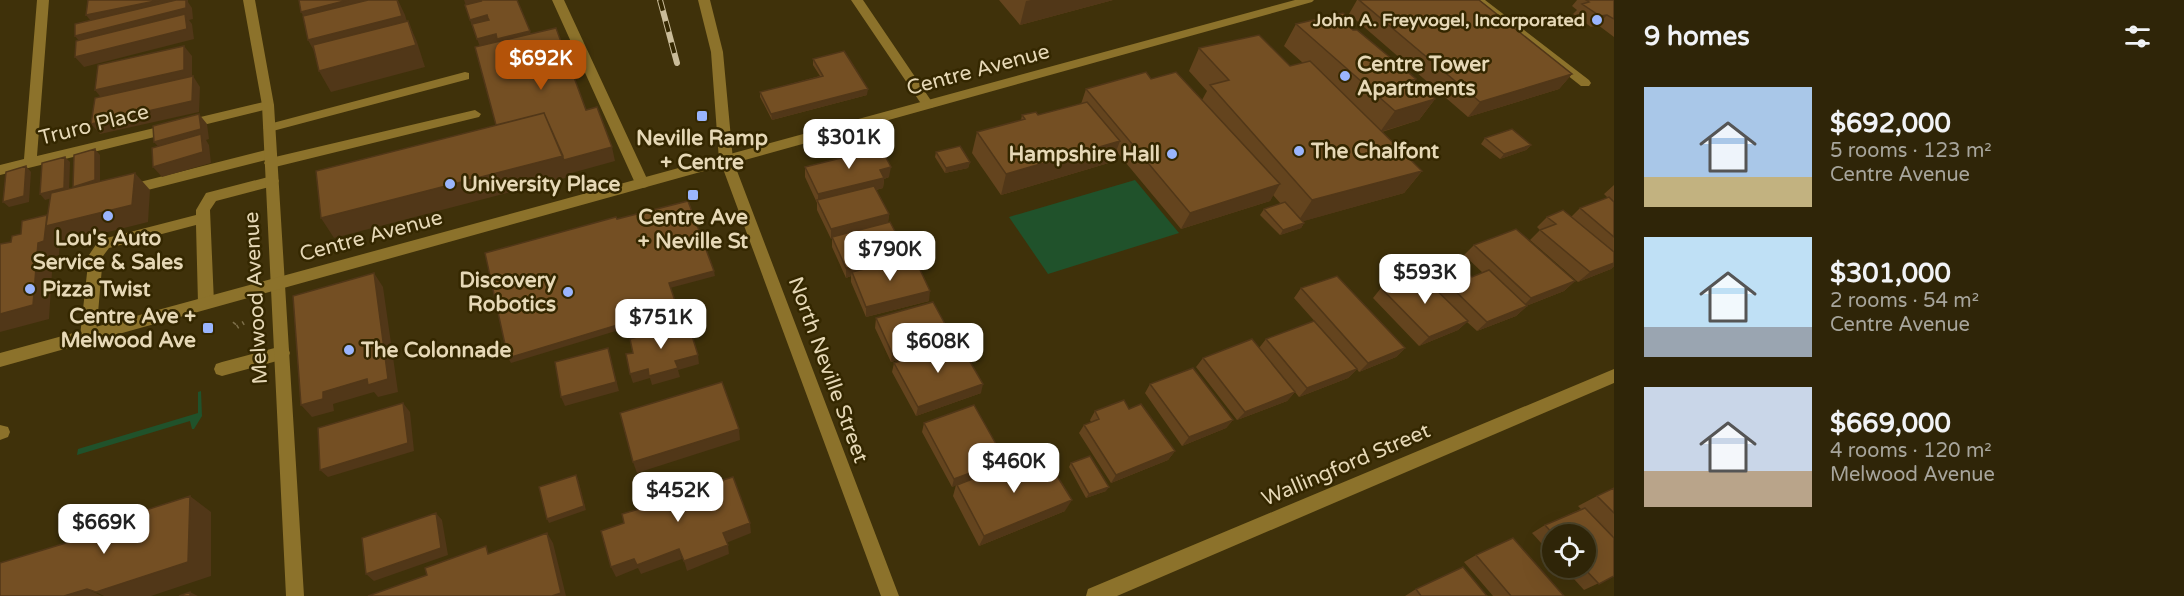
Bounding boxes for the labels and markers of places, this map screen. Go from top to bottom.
place label: John A. Freyvogel, Incorporated [1312,9,1585,31]
marker: John A. Freyvogel, Incorporated [1590,13,1604,27]
pin: $692K [499,40,583,91]
place label: Centre Tower Apartments [1357,52,1490,101]
marker: Centre Tower Apartments [1338,69,1352,83]
marker: Neville Ramp + Centre [695,109,709,123]
pin: $301K [807,119,891,170]
place label: Neville Ramp + Centre [636,126,768,175]
place label: The Chalfont [1310,139,1439,164]
place label: Hampshire Hall [1009,142,1160,167]
marker: The Chalfont [1292,144,1306,158]
marker: Hampshire Hall [1165,147,1179,161]
place label: University Place [462,172,621,197]
marker: University Place [443,177,457,191]
marker: Centre Ave + Neville St [686,188,700,202]
place label: Centre Ave + Neville St [638,205,748,254]
marker: Lou's Auto Service & Sales [101,209,115,223]
place label: Lou's Auto Service & Sales [33,226,183,275]
pin: $790K [848,231,932,282]
pin: $593K [1383,254,1467,305]
place label: Discovery Robotics [459,268,557,317]
place label: Pizza Twist [42,277,151,302]
marker: Pizza Twist [23,282,37,296]
marker: Discovery Robotics [561,285,575,299]
pin: $751K [619,299,703,350]
place label: Centre Ave + Melwood Ave [60,304,196,353]
marker: Centre Ave + Melwood Ave [201,321,215,335]
pin: $608K [896,323,980,374]
place label: The Colonnade [360,338,511,363]
marker: The Colonnade [342,343,356,357]
pin: $460K [972,443,1056,494]
pin: $452K [636,472,720,523]
pin: $669K [62,504,146,555]

